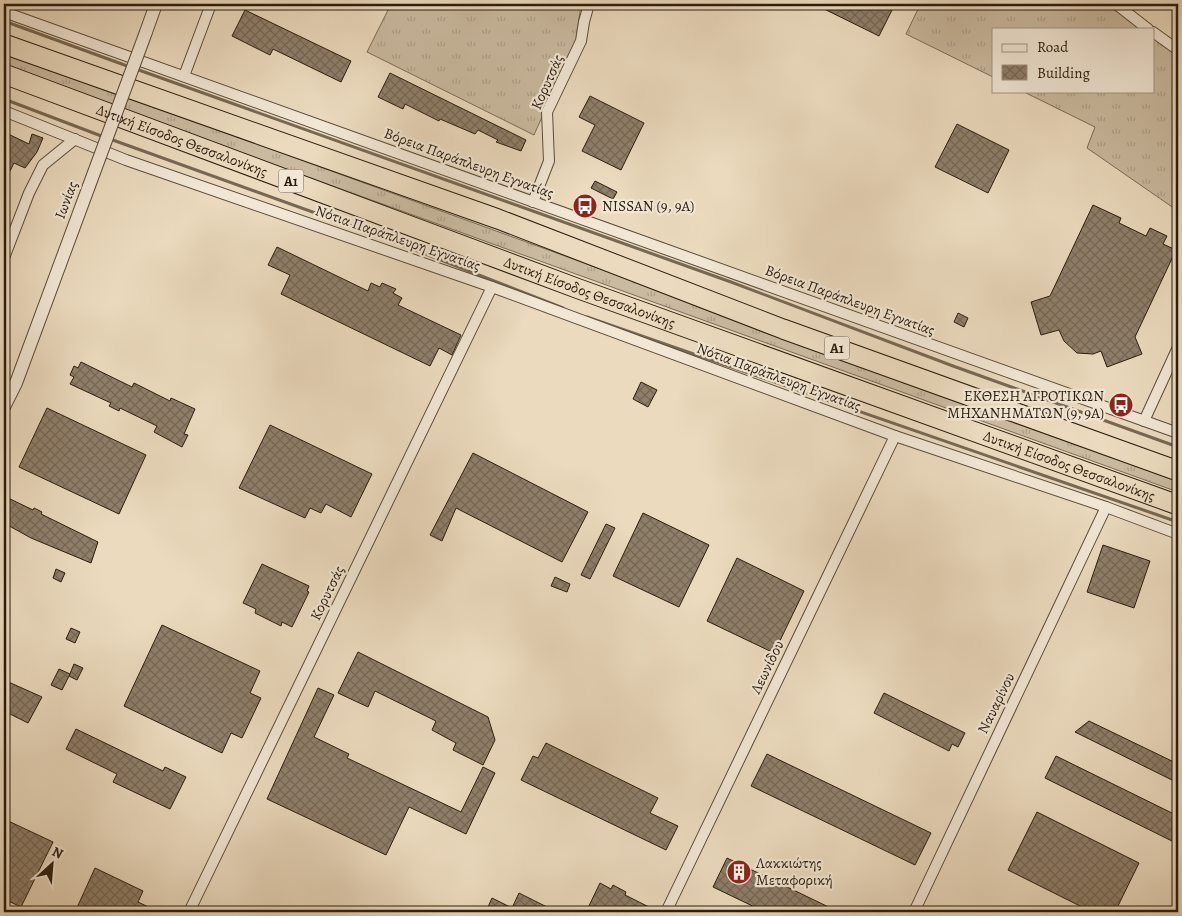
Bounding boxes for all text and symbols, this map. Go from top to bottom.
legend [992,28,1154,92]
text: Road [1037,37,1069,57]
street label: Κορυτσάς [526,51,568,113]
text: Building [1037,63,1090,83]
street label: Δυτική Είσοδος Θεσσαλονίκης [94,99,270,182]
street label: Βόρεια Παράπλευρη Εγνατίας [381,123,557,203]
road number: Α1 [278,170,304,192]
street label: Ιωνίας [50,178,82,222]
bus stop icon: NISSAN (9, 9Α) [572,193,598,219]
place label: NISSAN (9, 9Α) [602,196,694,216]
street label: Νότια Παράπλευρη Εγνατίας [313,200,483,276]
street label: Δυτική Είσοδος Θεσσαλονίκης [501,252,678,333]
street label: Βόρεια Παράπλευρη Εγνατίας [762,260,938,340]
road number: Α1 [824,336,850,359]
street label: Νότια Παράπλευρη Εγνατίας [694,338,864,416]
place label: ΕΚΘΕΣΗ ΑΓΡΟΤΙΚΩΝ ΜΗΧΑΝΗΜΑΤΩΝ (9, 9Α) [947,386,1104,423]
bus stop icon: ΕΚΘΕΣΗ ΑΓΡΟΤΙΚΩΝ ΜΗΧΑΝΗΜΑΤΩΝ (9, 9Α) [1108,392,1134,418]
street label: Δυτική Είσοδος Θεσσαλονίκης [981,426,1158,506]
street label: Κορυτσάς [305,562,349,624]
street label: Λεωνίδου [745,637,788,698]
street label: Ναυαρίνου [973,669,1019,737]
north arrow [28,838,78,888]
text: N [49,842,66,864]
place label: Λακκιώτης Μεταφορική [755,853,833,890]
building icon: Λακκιώτης Μεταφορική [726,859,752,885]

